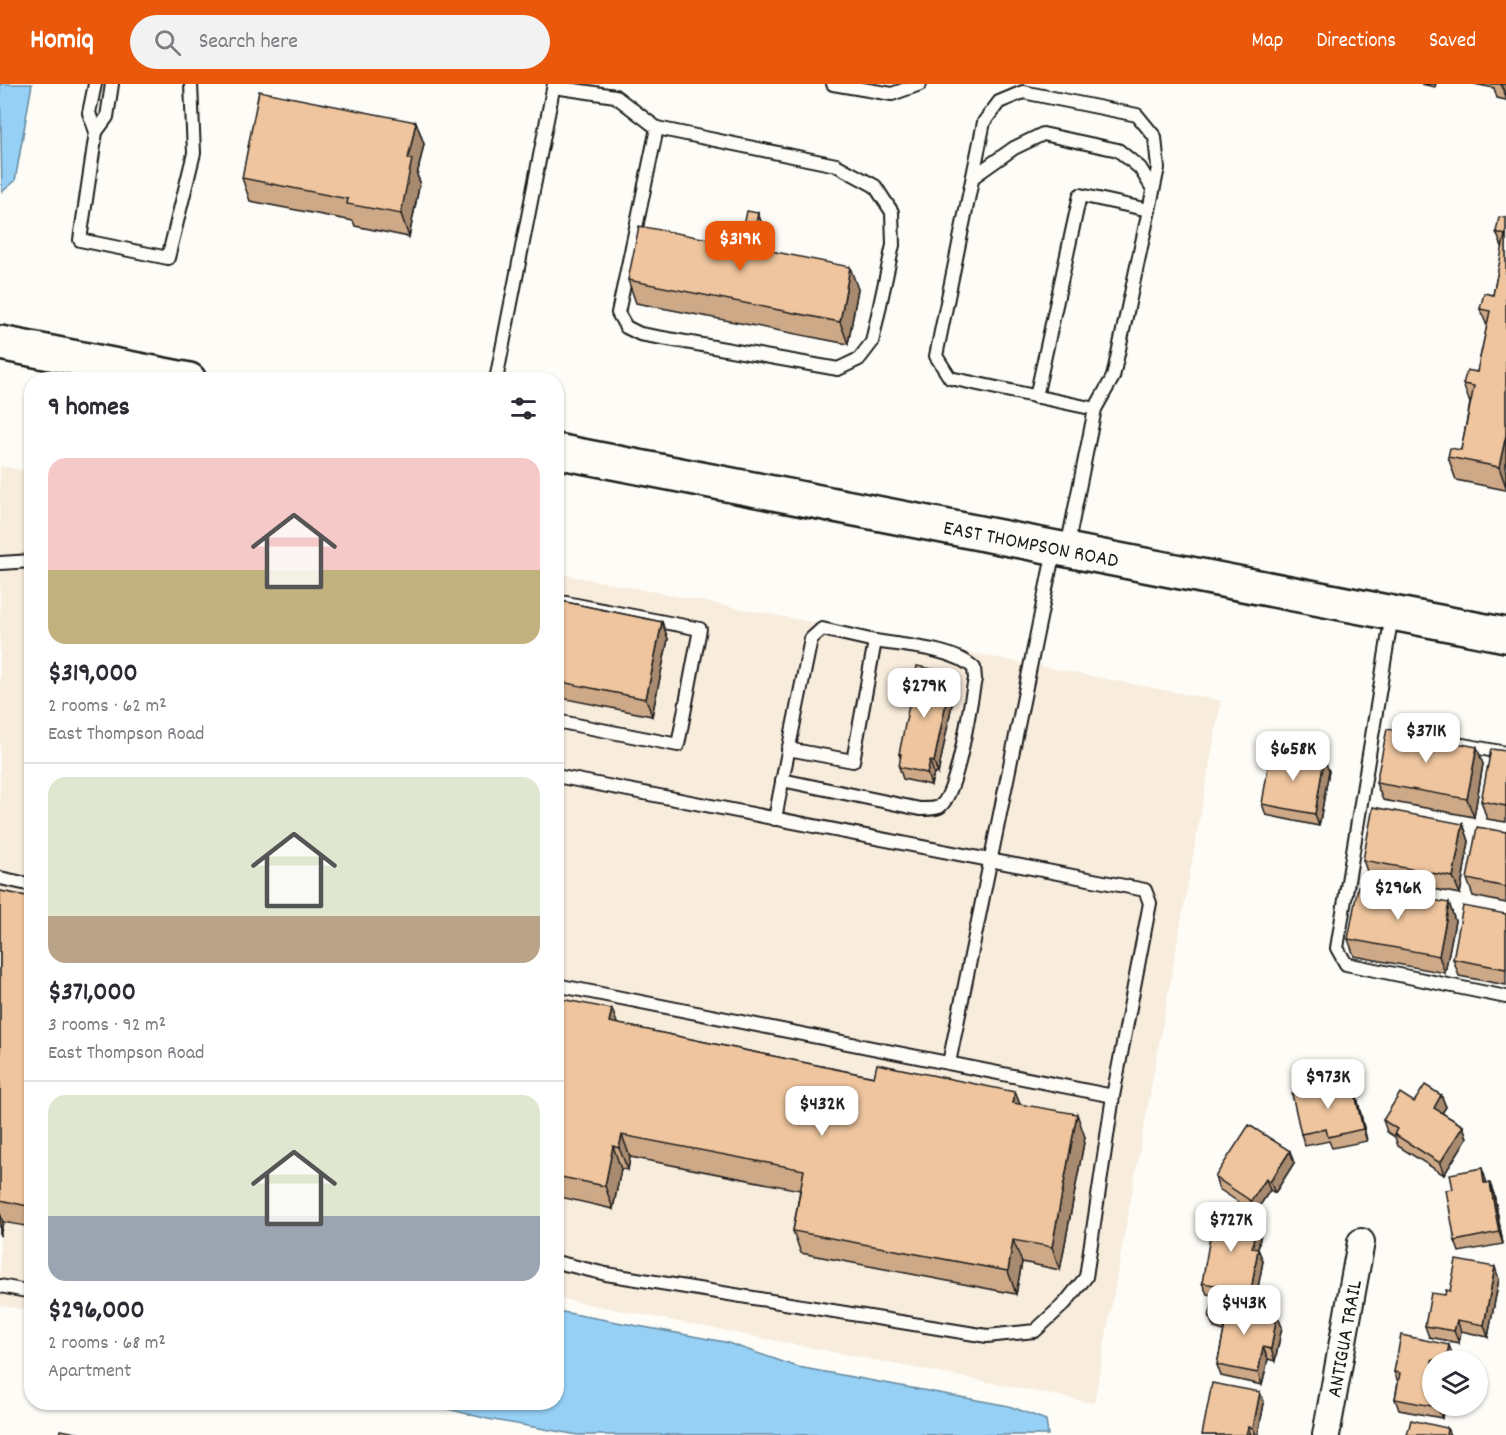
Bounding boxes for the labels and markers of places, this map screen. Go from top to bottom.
pin: $319K [698,221,782,272]
pin: $279K [882,668,966,719]
pin: $371K [1384,713,1468,764]
pin: $658K [1251,731,1335,782]
pin: $296K [1356,870,1440,921]
pin: $973K [1286,1059,1370,1110]
pin: $432K [780,1086,864,1137]
pin: $727K [1189,1202,1273,1253]
pin: $443K [1202,1285,1286,1336]

